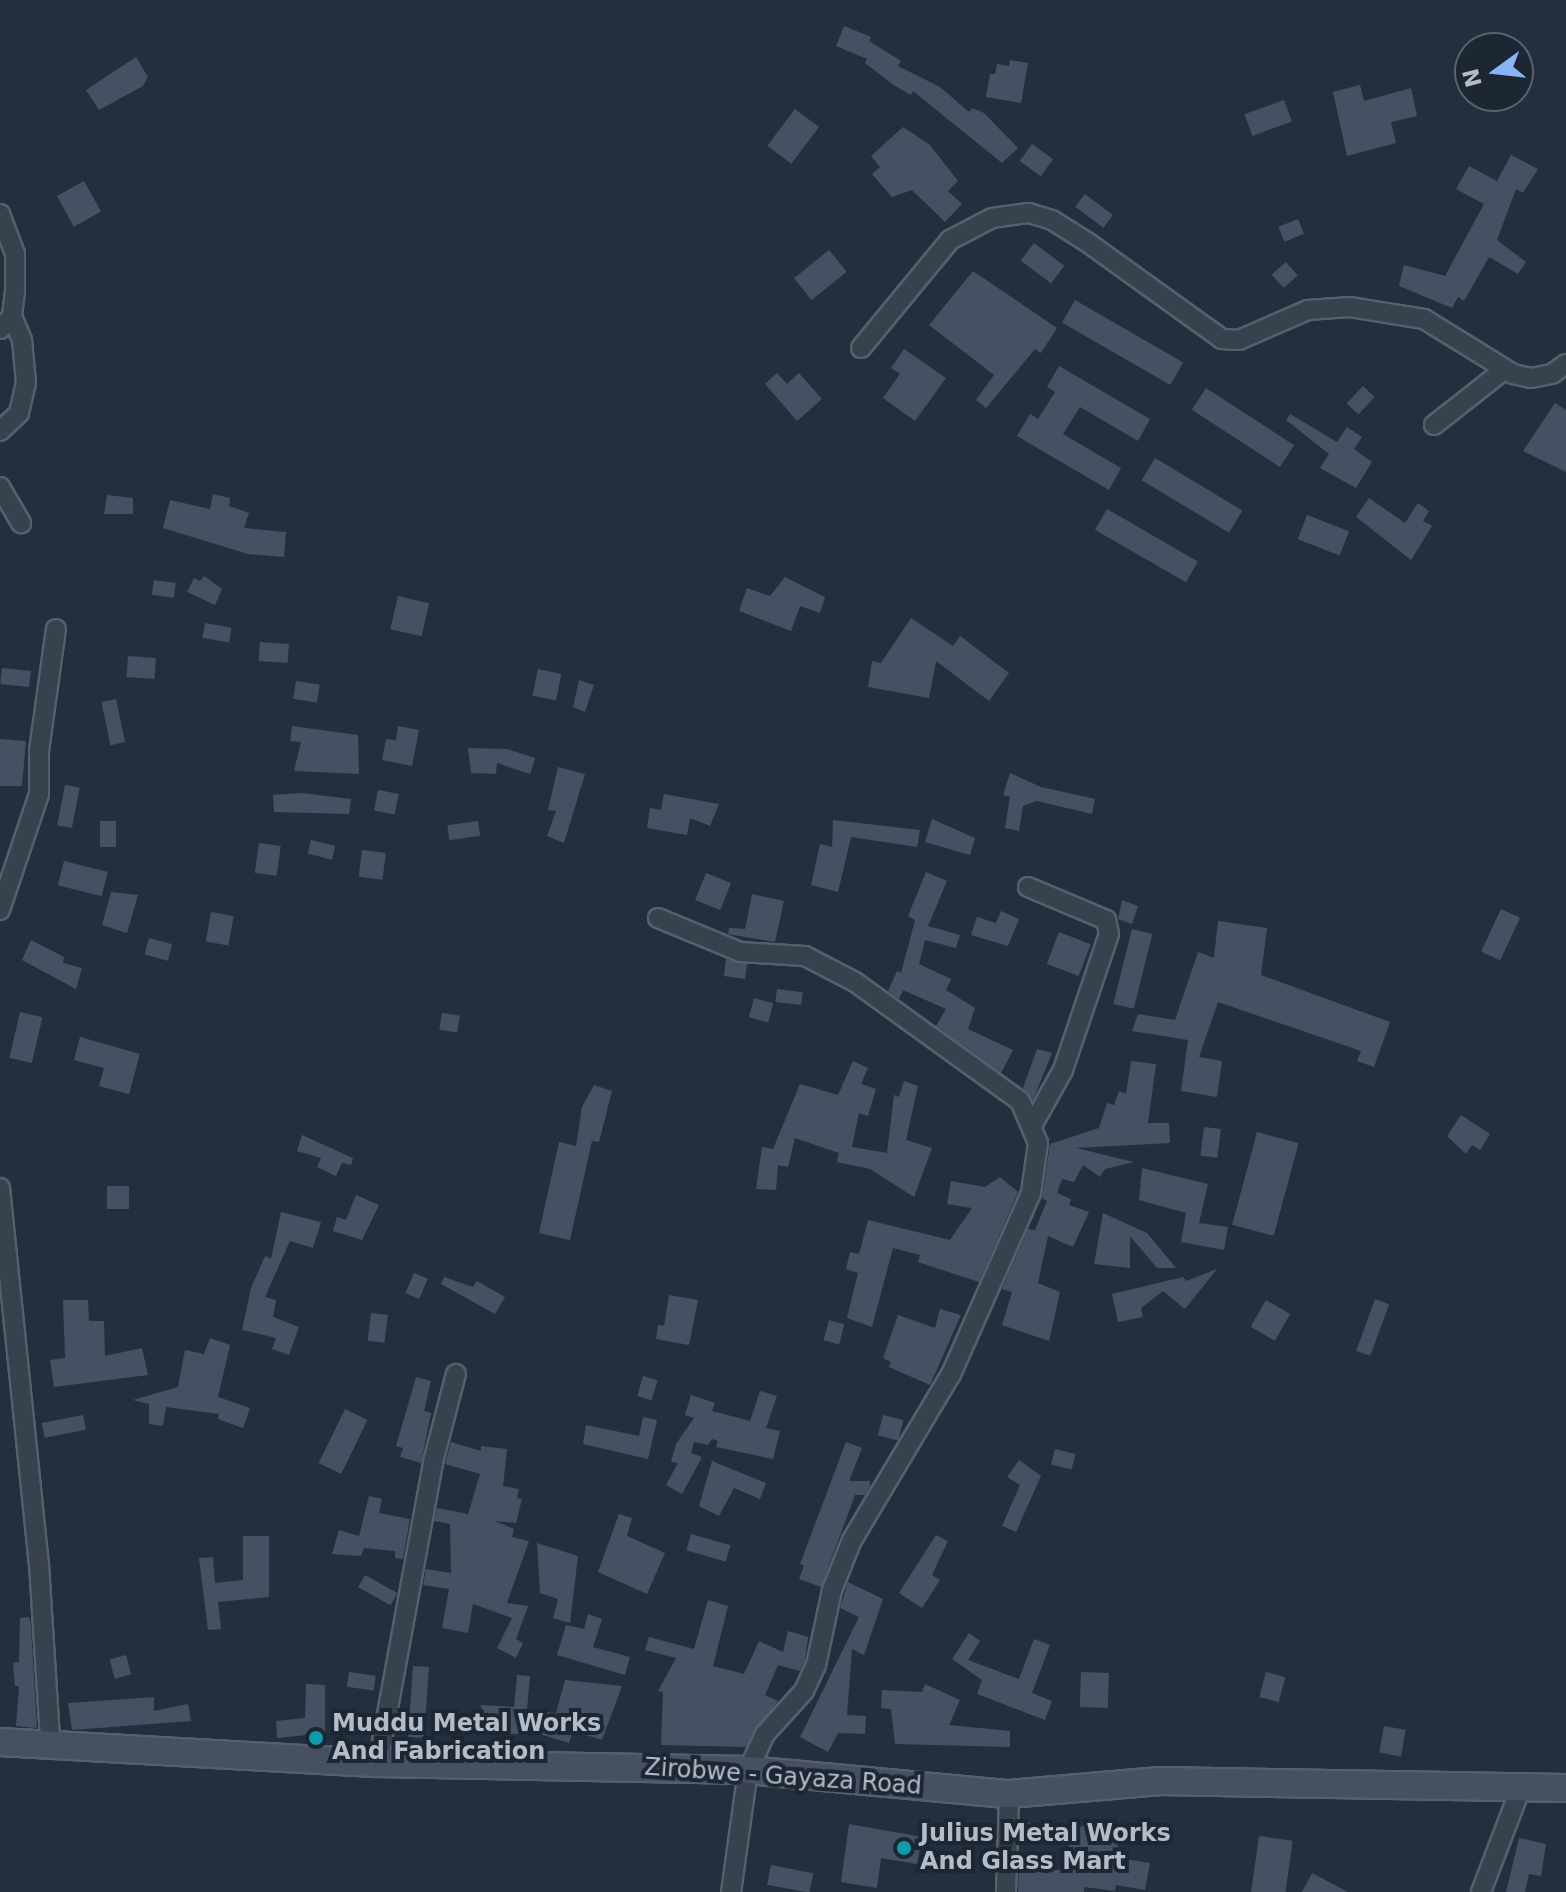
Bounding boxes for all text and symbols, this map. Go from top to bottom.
north arrow [1454,32,1534,112]
text: N [1458,66,1487,90]
place label: Muddu Metal Works And Fabrication [332,1710,601,1766]
marker: Muddu Metal Works And Fabrication [307,1729,325,1747]
street label: Zirobwe - Gayaza Road [643,1753,923,1801]
place label: Julius Metal Works And Glass Mart [920,1820,1171,1876]
marker: Julius Metal Works And Glass Mart [895,1839,913,1857]

